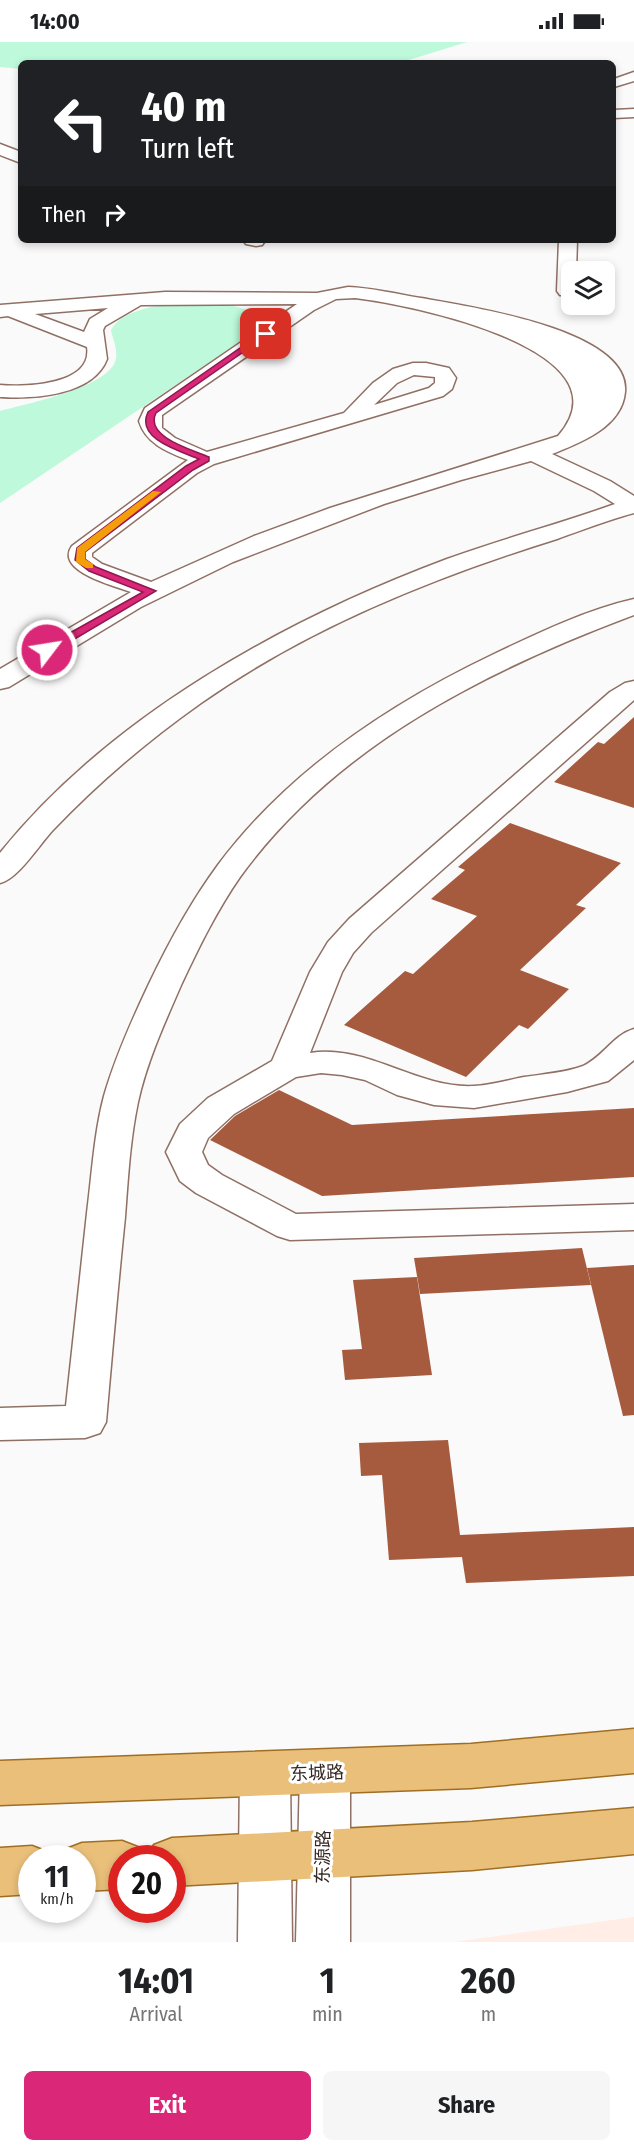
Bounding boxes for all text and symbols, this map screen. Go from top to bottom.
text: 14:00 [30,8,80,35]
text: 40 m [141,82,226,132]
icon: left [42,84,120,162]
text: Turn left [141,133,234,165]
icon: right [98,198,131,231]
text: Then [42,201,86,228]
map controls [561,261,615,315]
button: layers [561,261,615,315]
pin [240,308,291,359]
icon: arrive [249,317,282,350]
position arrow [15,618,79,682]
street label: 东城路 [290,1761,344,1785]
street label: 东源路 [312,1830,334,1884]
speed limit sign: 20 [108,1845,186,1923]
text: 11 [45,1859,69,1895]
text: km/h [40,1890,74,1908]
text: 14:01 [118,1959,194,2003]
text: 1 [320,1959,335,2003]
text: 260 [461,1959,516,2003]
text: Arrival [129,2002,182,2026]
text: min [312,2002,343,2026]
text: m [481,2002,496,2026]
button: Exit [24,2071,311,2140]
button: Share [323,2071,610,2140]

